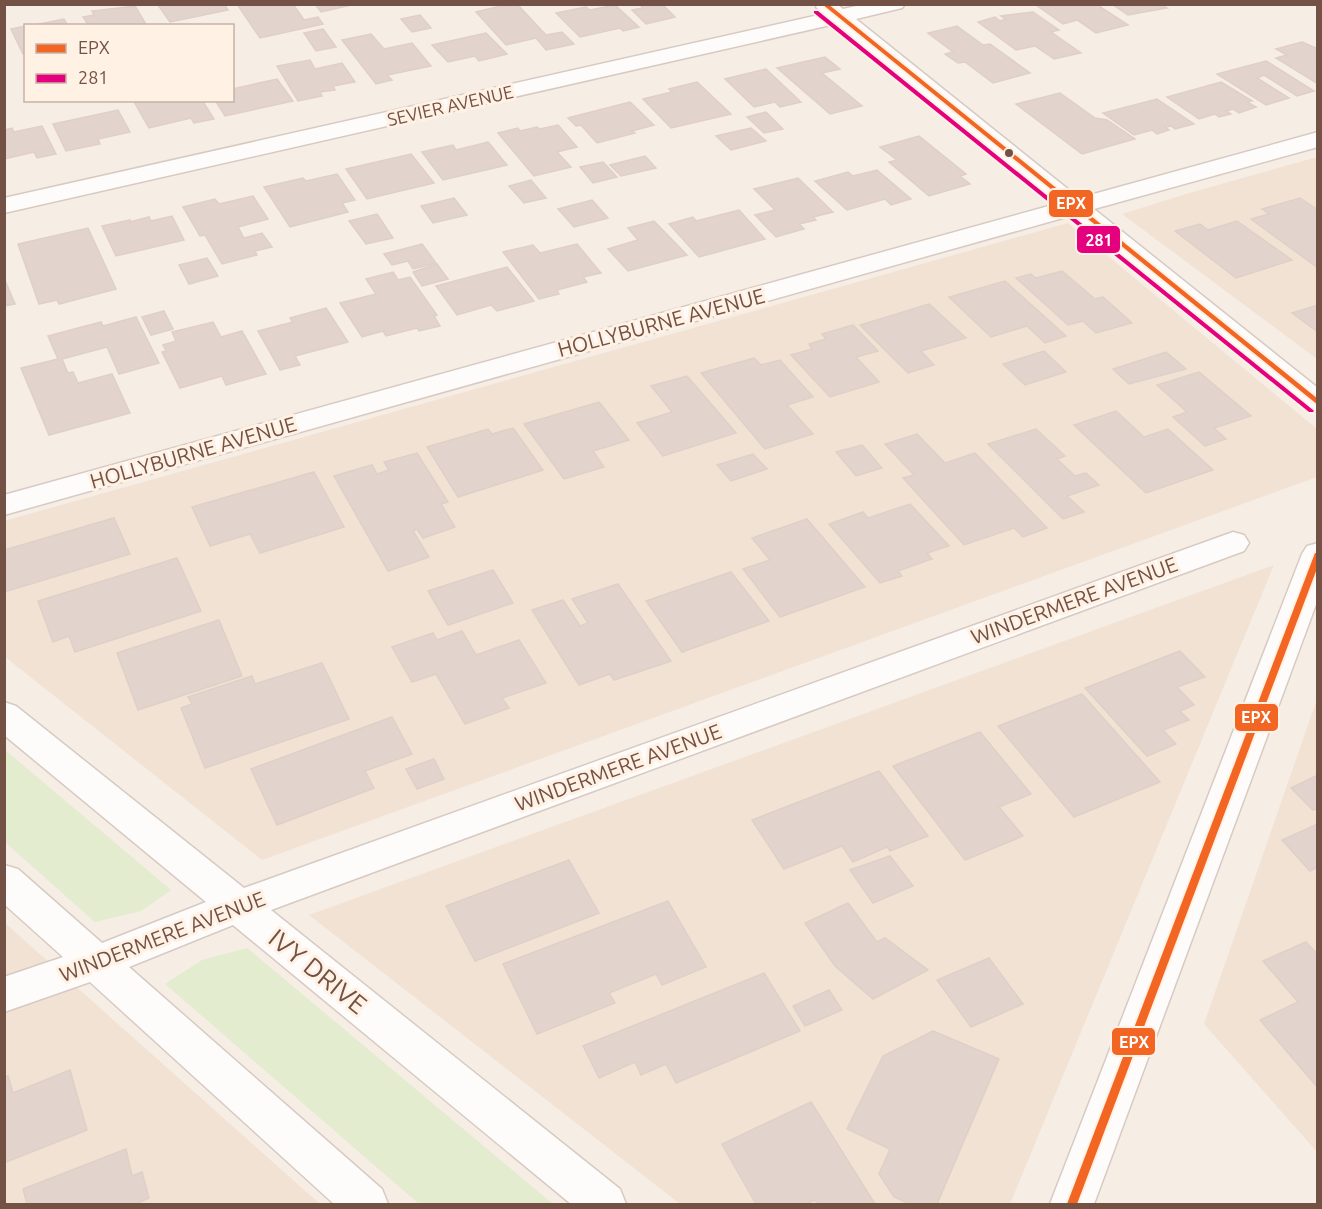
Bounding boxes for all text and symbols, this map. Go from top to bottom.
legend [24,24,234,102]
text: EPX [78,37,110,57]
text: 281 [78,67,108,87]
street label: SEVIER AVENUE [385,81,515,129]
unlabelled marker [1003,147,1015,159]
line badge: EPX [1048,189,1094,218]
text: EPX [1056,194,1086,212]
line badge: 281 [1076,225,1121,254]
text: 281 [1085,231,1113,249]
street label: HOLLYBURNE AVENUE [555,283,767,361]
street label: HOLLYBURNE AVENUE [87,411,299,493]
street label: WINDERMERE AVENUE [967,551,1181,649]
line badge: EPX [1234,703,1279,732]
text: EPX [1241,708,1271,726]
street label: WINDERMERE AVENUE [511,718,725,816]
street label: WINDERMERE AVENUE [56,886,268,986]
street label: IVY DRIVE [263,923,373,1019]
line badge: EPX [1111,1027,1156,1056]
text: EPX [1119,1033,1149,1051]

